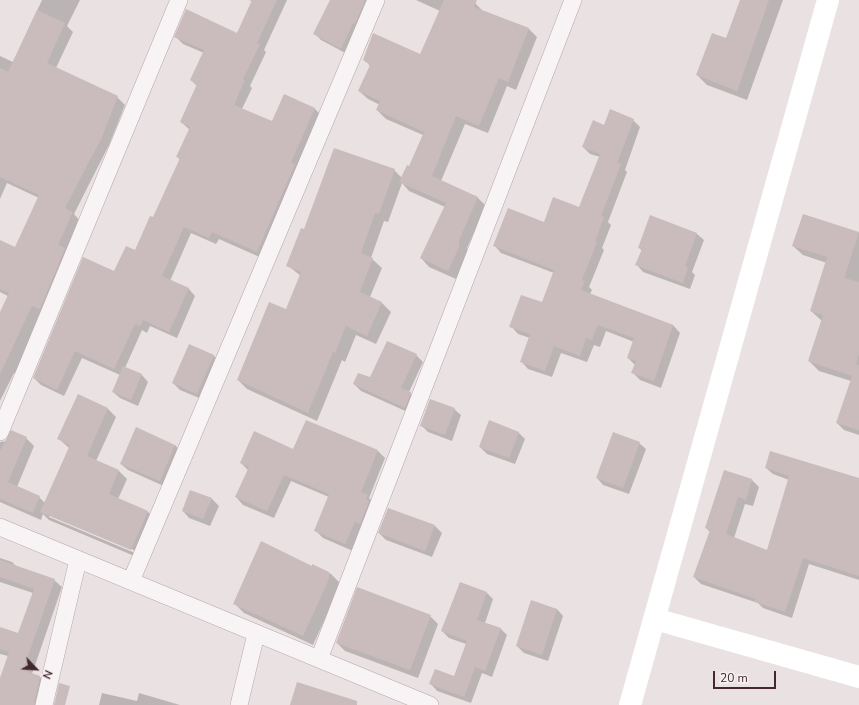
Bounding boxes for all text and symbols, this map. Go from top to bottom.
north arrow [16,649,56,689]
scale bar [715,663,778,689]
text: N [39,667,56,681]
text: 20 m [720,670,748,686]

